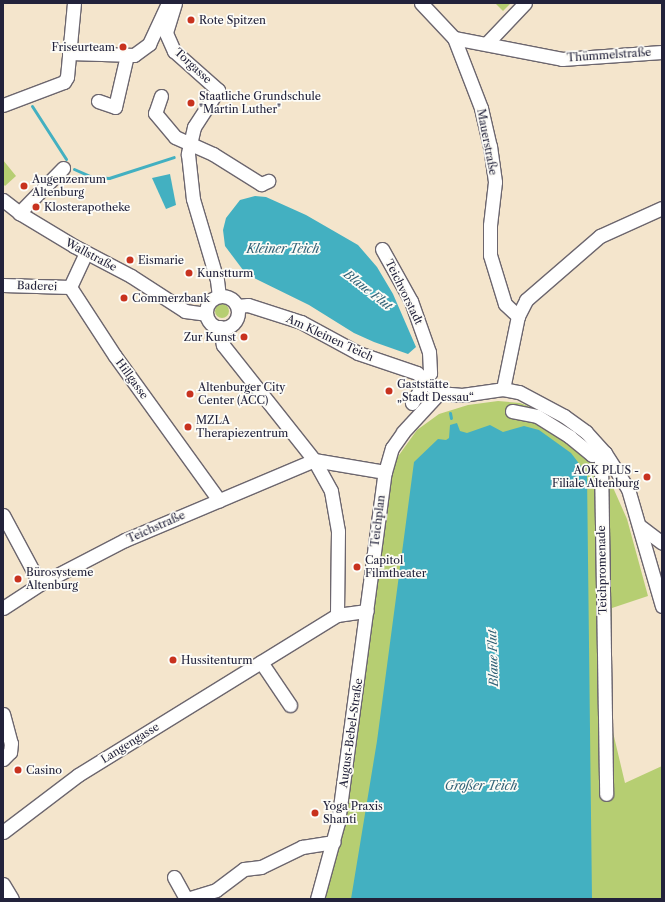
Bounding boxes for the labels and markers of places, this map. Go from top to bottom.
place label: Rote Spitzen [199,13,266,27]
marker: Rote Spitzen [186,15,196,25]
place label: Friseurteam [51,40,115,54]
marker: Friseurteam [118,42,128,52]
place label: Staatliche Grundschule "Martin Luther" [199,90,321,116]
marker: Staatliche Grundschule "Martin Luther" [186,98,196,108]
place label: Augenzenrum Altenburg [32,173,106,199]
marker: Augenzenrum Altenburg [19,181,29,191]
place label: Klosterapotheke [44,200,130,214]
marker: Klosterapotheke [31,202,41,212]
place label: Eismarie [138,253,184,267]
marker: Eismarie [125,255,135,265]
place label: Kunstturm [197,266,253,280]
marker: Kunstturm [184,268,194,278]
place label: Commerzbank [132,291,210,305]
marker: Commerzbank [119,293,129,303]
place label: Zur Kunst [183,330,236,344]
marker: Zur Kunst [239,332,249,342]
place label: Gaststätte „Stadt Dessau“ [397,378,474,404]
place label: Altenburger City Center (ACC) [198,381,286,407]
marker: Gaststätte „Stadt Dessau“ [384,386,394,396]
marker: Altenburger City Center (ACC) [185,389,195,399]
place label: MZLA Therapiezentrum [196,414,288,440]
marker: MZLA Therapiezentrum [183,422,193,432]
place label: AOK PLUS - Filiale Altenburg [552,464,639,490]
marker: AOK PLUS - Filiale Altenburg [642,472,652,482]
place label: Capitol Filmtheater [365,554,426,580]
marker: Capitol Filmtheater [352,562,362,572]
place label: Bürosysteme Altenburg [26,566,93,592]
marker: Bürosysteme Altenburg [13,574,23,584]
place label: Hussitenturm [181,653,252,667]
marker: Hussitenturm [168,655,178,665]
place label: Casino [26,763,62,777]
marker: Casino [13,765,23,775]
place label: Yoga Praxis Shanti [323,800,383,826]
marker: Yoga Praxis Shanti [310,808,320,818]

